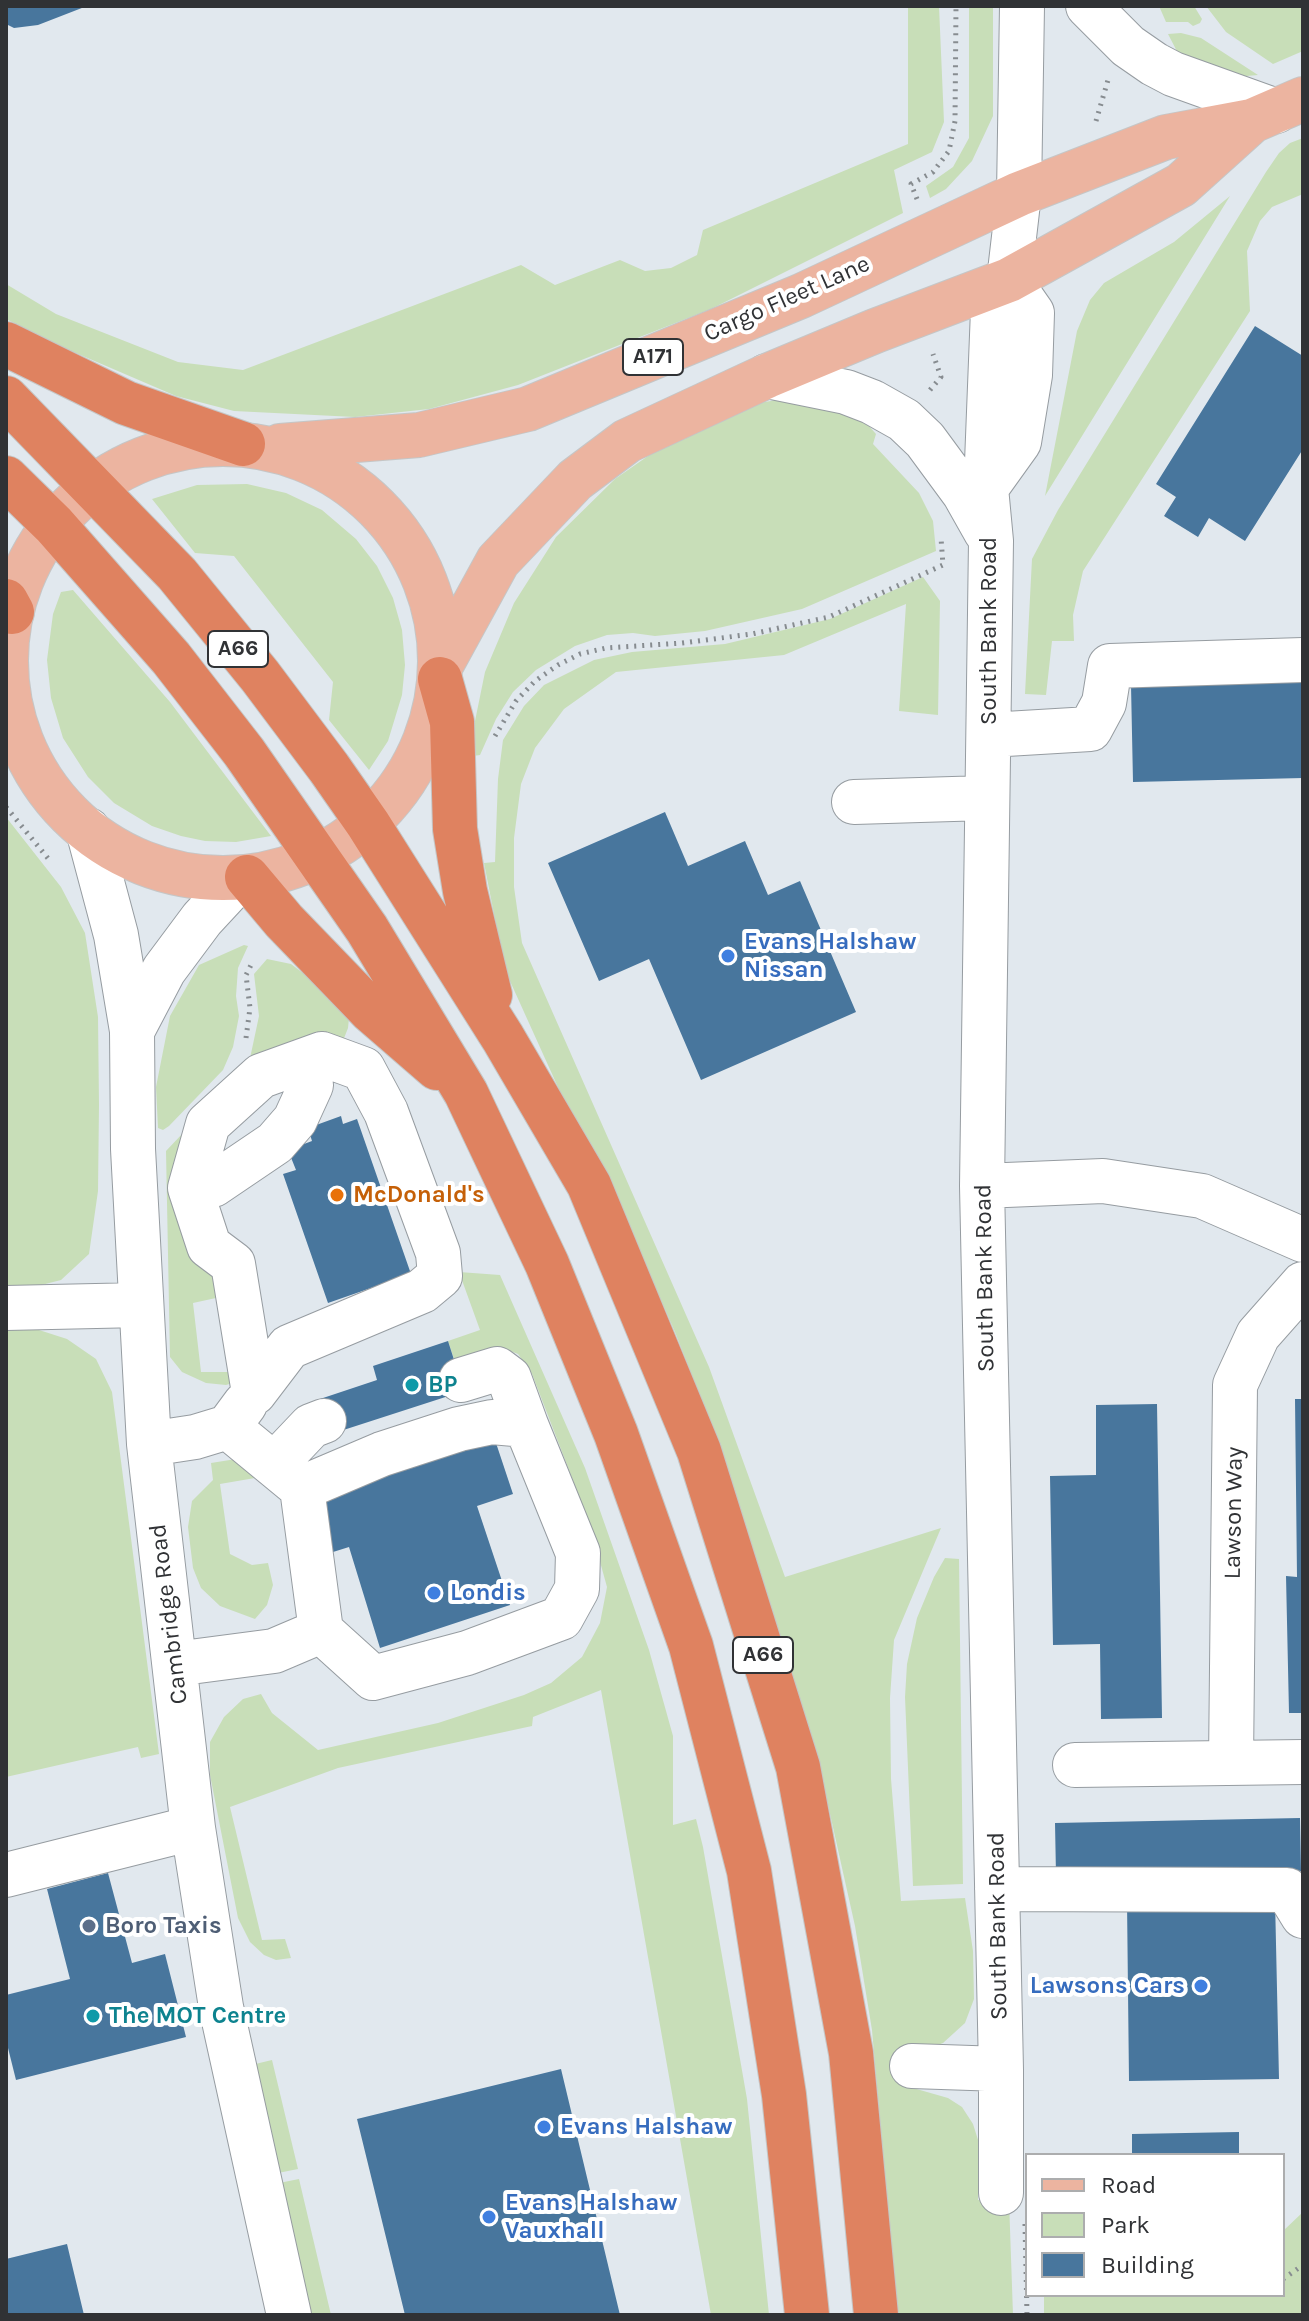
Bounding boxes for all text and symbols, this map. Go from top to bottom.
street label: Cargo Fleet Lane [700,250,874,348]
road number: A171 [623,339,683,375]
street label: South Bank Road [975,537,1003,725]
road number: A66 [208,631,268,667]
place label: Evans Halshaw Nissan [744,928,916,984]
marker: Evans Halshaw Nissan [719,947,737,965]
place label: McDonald's [353,1181,485,1209]
street label: South Bank Road [969,1184,1001,1372]
marker: McDonald's [328,1186,346,1204]
place label: BP [428,1371,457,1399]
marker: BP [403,1376,421,1394]
street label: Lawson Way [1218,1446,1250,1580]
street label: Cambridge Road [144,1522,194,1706]
place label: Londis [450,1579,526,1607]
marker: Londis [425,1584,443,1602]
road number: A66 [733,1637,793,1673]
street label: South Bank Road [982,1832,1014,2020]
place label: Boro Taxis [105,1912,222,1940]
marker: Boro Taxis [80,1917,98,1935]
place label: Lawsons Cars [1030,1972,1185,2000]
marker: Lawsons Cars [1192,1977,1210,1995]
place label: The MOT Centre [109,2002,286,2030]
marker: The MOT Centre [84,2007,102,2025]
place label: Evans Halshaw [560,2113,732,2141]
marker: Evans Halshaw [535,2118,553,2136]
legend [1025,2153,1285,2297]
text: Road [1101,2171,1156,2199]
place label: Evans Halshaw Vauxhall [505,2189,677,2245]
marker: Evans Halshaw Vauxhall [480,2208,498,2226]
text: Park [1101,2211,1150,2239]
text: Building [1101,2251,1194,2279]

